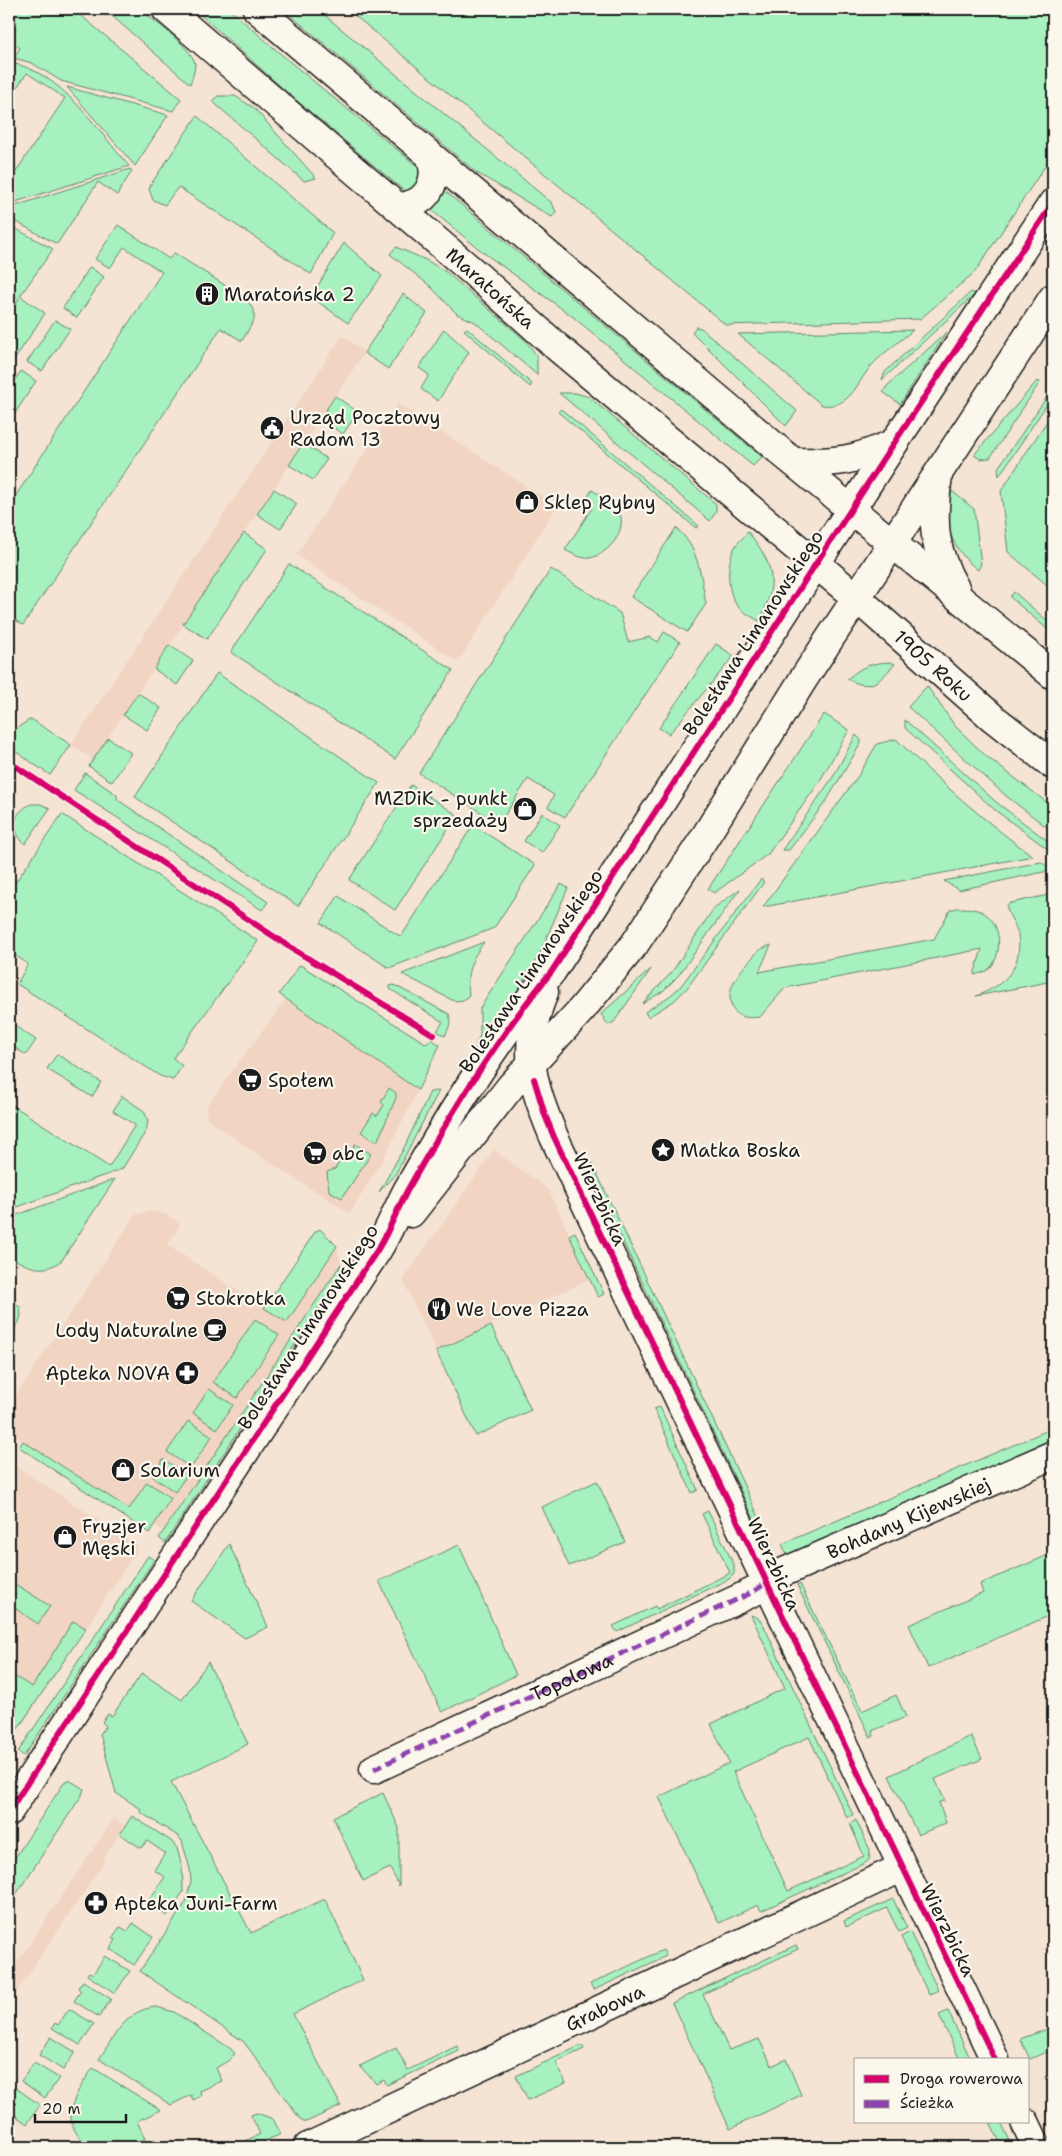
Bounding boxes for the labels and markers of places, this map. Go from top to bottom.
building icon: Maratońska 2 [194,281,220,307]
place label: Maratońska 2 [224,282,355,307]
place label: Urząd Pocztowy Radom 13 [290,405,441,452]
public building icon: Urząd Pocztowy Radom 13 [259,415,285,441]
shop icon: Sklep Rybny [514,489,540,515]
place label: Sklep Rybny [544,490,656,515]
place label: MZDiK - punkt sprzedaży [374,786,508,833]
shop icon: MZDiK - punkt sprzedaży [512,796,538,822]
supermarket icon: Społem [237,1067,263,1093]
place label: Społem [268,1068,334,1093]
place icon: Matka Boska [650,1137,676,1163]
place label: Matka Boska [680,1138,800,1163]
supermarket icon: abc [302,1140,328,1166]
place label: abc [332,1141,365,1166]
supermarket icon: Stokrotka [165,1285,191,1311]
place label: Stokrotka [196,1286,286,1311]
restaurant icon: We Love Pizza [426,1296,452,1322]
place label: We Love Pizza [456,1297,589,1322]
cafe icon: Lody Naturalne [202,1317,228,1343]
place label: Lody Naturalne [55,1318,198,1343]
pharmacy icon: Apteka NOVA [174,1360,200,1386]
place label: Apteka NOVA [45,1361,170,1386]
shop icon: Solarium [110,1457,136,1483]
place label: Solarium [140,1458,220,1483]
place label: Fryzjer Męski [82,1514,146,1561]
shop icon: Fryzjer Męski [52,1524,78,1550]
pharmacy icon: Apteka Juni-Farm [83,1890,109,1916]
place label: Apteka Juni-Farm [114,1891,278,1916]

